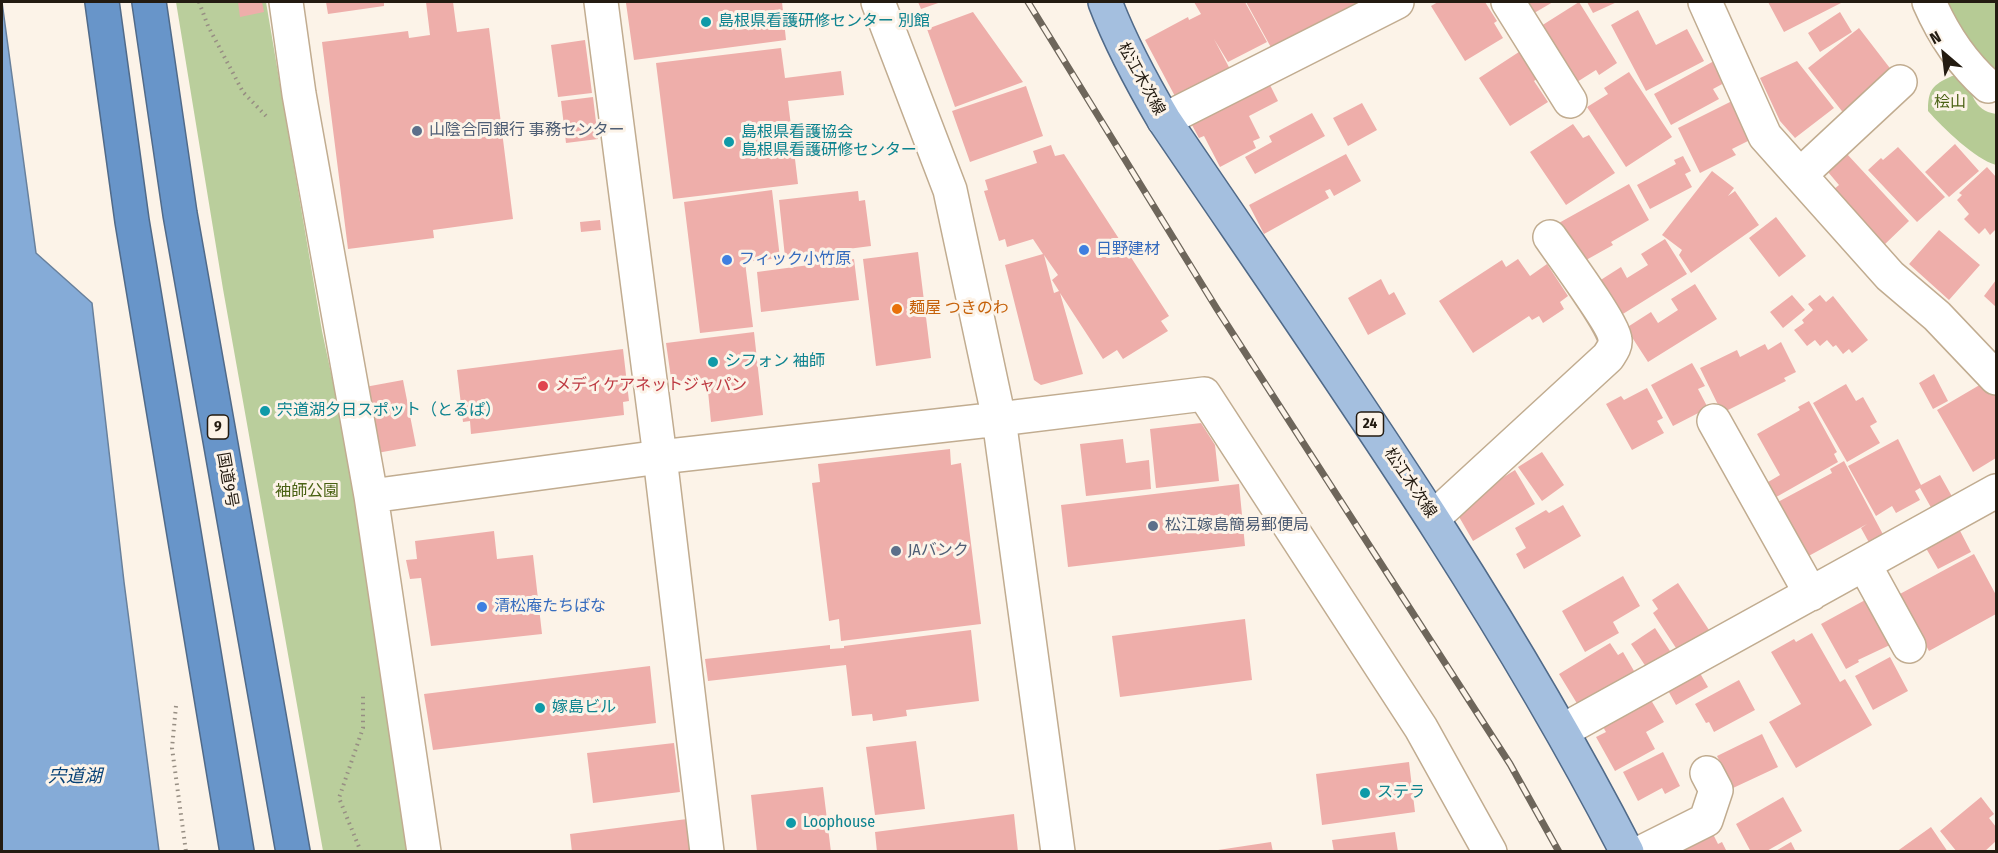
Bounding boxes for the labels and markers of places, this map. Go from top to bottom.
place label: 島根県看護研修センター 別館 [718,12,930,32]
marker: 島根県看護研修センター 別館 [699,15,713,29]
place label: 山陰合同銀行 事務センター [429,121,625,141]
place label: 島根県看護協会 島根県看護研修センター [741,123,917,161]
marker: 山陰合同銀行 事務センター [410,124,424,138]
marker: 島根県看護協会 島根県看護研修センター [722,135,736,149]
place label: 日野建材 [1096,240,1160,260]
marker: 日野建材 [1077,243,1091,257]
place label: フィック小竹原 [739,250,851,270]
marker: フィック小竹原 [720,253,734,267]
place label: 麺屋 つきのわ [909,299,1009,319]
marker: 麺屋 つきのわ [890,302,904,316]
place label: シフォン 袖師 [725,352,825,372]
marker: シフォン 袖師 [706,355,720,369]
place label: メディケアネットジャパン [555,376,747,396]
marker: メディケアネットジャパン [536,379,550,393]
place label: 宍道湖夕日スポット（とるぱ） [277,401,501,421]
marker: 宍道湖夕日スポット（とるぱ） [258,404,272,418]
place label: 松江嫁島簡易郵便局 [1165,516,1309,536]
marker: 松江嫁島簡易郵便局 [1146,519,1160,533]
place label: JAバンク [908,541,969,561]
marker: JAバンク [889,544,903,558]
place label: 清松庵たちばな [494,597,606,617]
marker: 清松庵たちばな [475,600,489,614]
place label: 嫁島ビル [552,698,616,718]
marker: 嫁島ビル [533,701,547,715]
place label: ステラ [1377,783,1425,803]
marker: ステラ [1358,786,1372,800]
place label: Loophouse [803,813,875,833]
marker: Loophouse [784,816,798,830]

